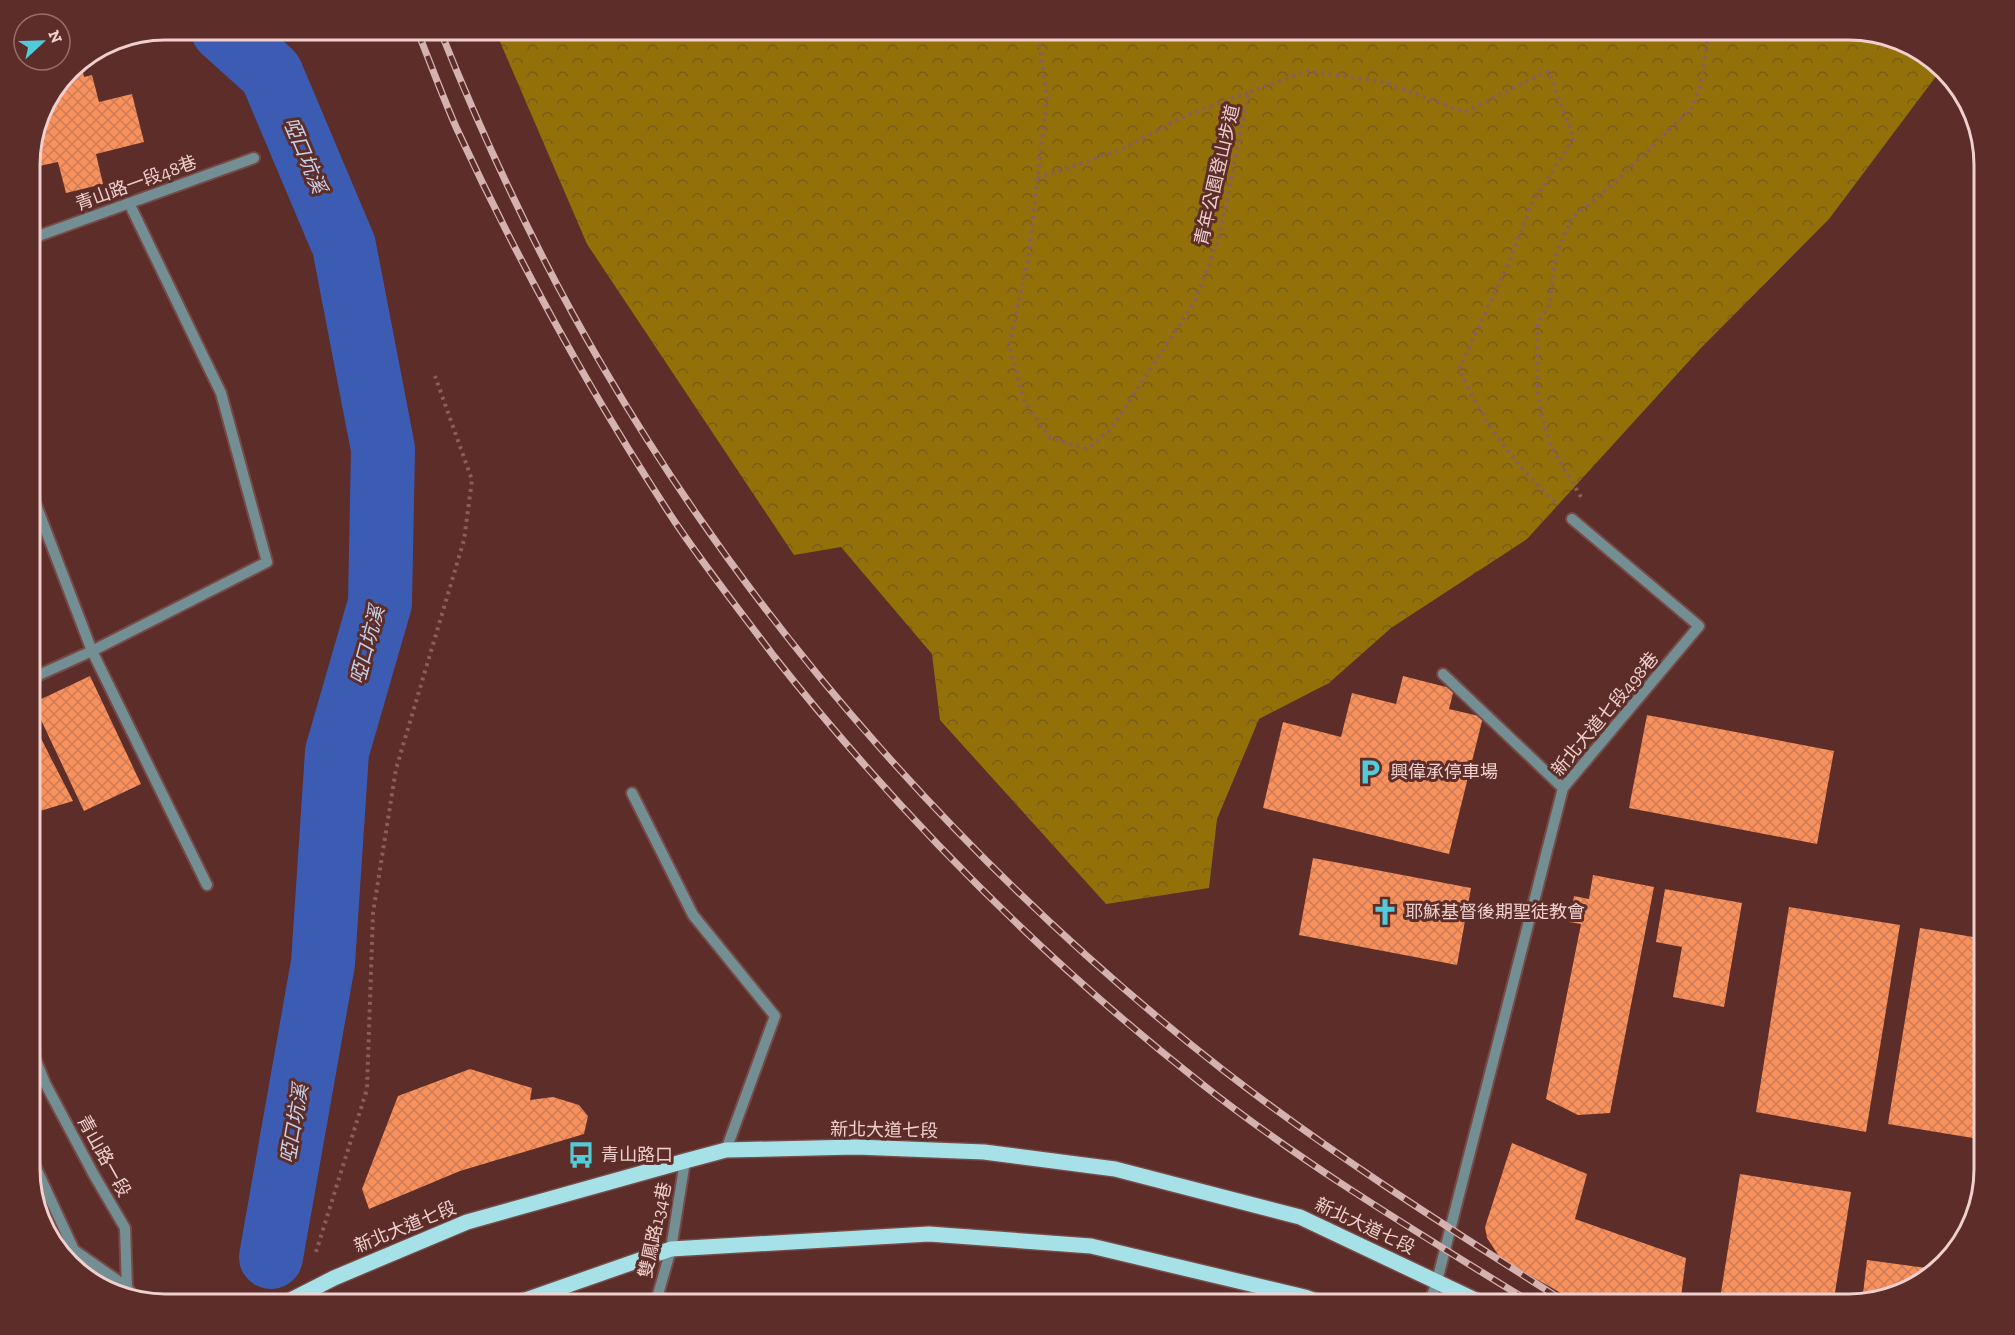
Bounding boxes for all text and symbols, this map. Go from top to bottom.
north arrow [12,12,72,72]
text: N [44,27,67,46]
street label: 青年公園登山步道 [1190,102,1244,248]
water label: 啞口坑溪 [278,113,333,199]
street label: 青山路一段48巷 [72,151,200,215]
water label: 啞口坑溪 [345,600,390,687]
street label: 新北大道七段498巷 [1547,648,1663,780]
parking icon: 興偉承停車場 [1355,757,1385,787]
place label: 興偉承停車場 [1390,761,1498,783]
church icon: 耶穌基督後期聖徒教會 [1370,897,1400,927]
place label: 耶穌基督後期聖徒教會 [1405,901,1585,923]
water label: 啞口坑溪 [275,1080,313,1165]
street label: 青山路一段 [73,1111,135,1201]
street label: 新北大道七段 [830,1118,938,1142]
bus stop icon: 青山路口 [566,1140,596,1170]
place label: 青山路口 [601,1144,673,1166]
street label: 雙鳳路134巷 [634,1180,676,1280]
street label: 新北大道七段 [1311,1193,1419,1259]
street label: 新北大道七段 [351,1197,459,1257]

